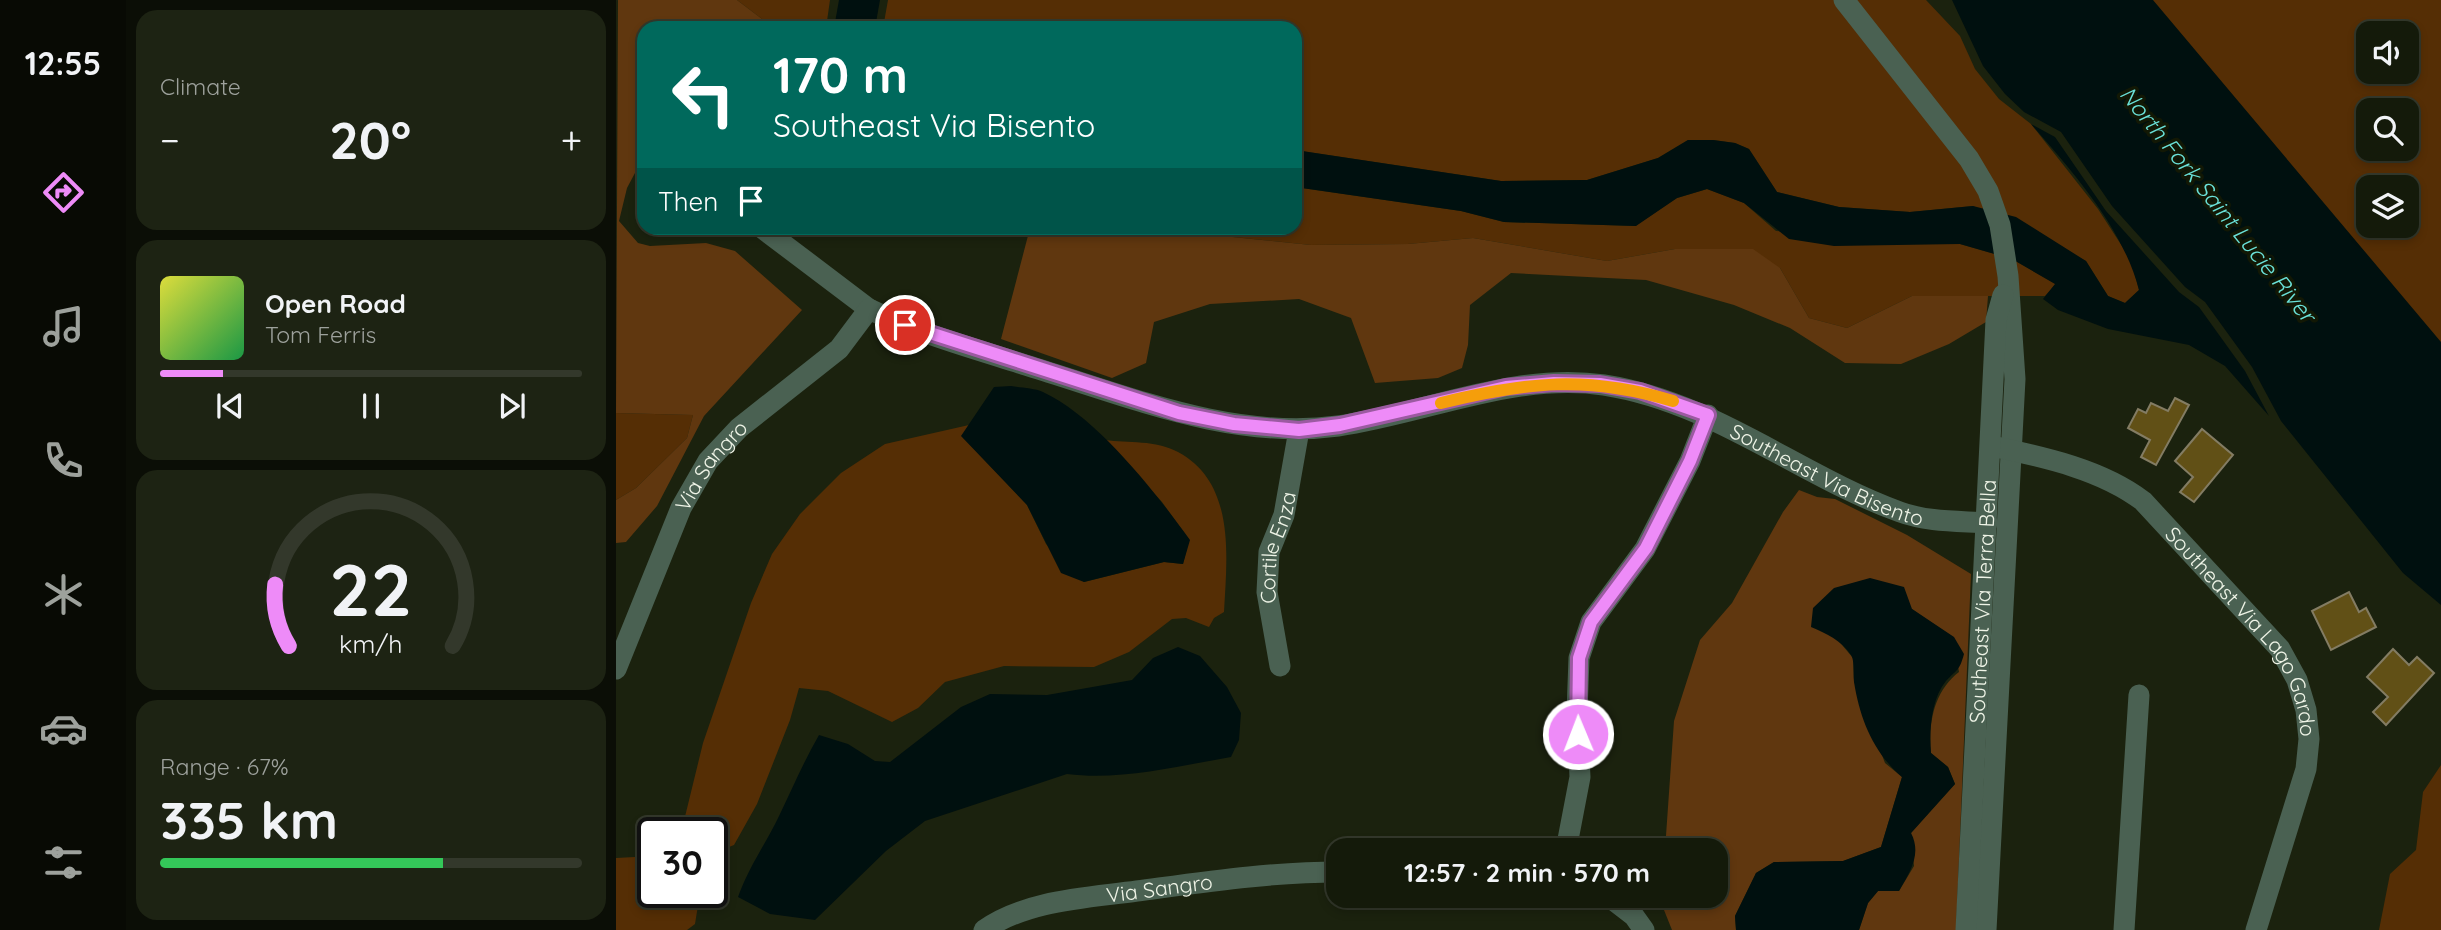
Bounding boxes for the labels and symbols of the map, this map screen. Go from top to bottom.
water label: North Fork Saint Lucie River [2114,80,2324,330]
pin [875,295,935,355]
street label: Via Sangro [669,414,752,515]
street label: Southeast Via Bisento [1726,417,1926,531]
street label: Southeast Via Terra Bella [1963,479,2001,724]
street label: Cortile Enza [1254,490,1301,606]
street label: Southeast Via Lago Gardo [2160,521,2322,738]
position arrow [1541,697,1615,771]
speed limit sign: 30 [637,817,728,908]
street label: Via Sangro [1105,868,1214,908]

